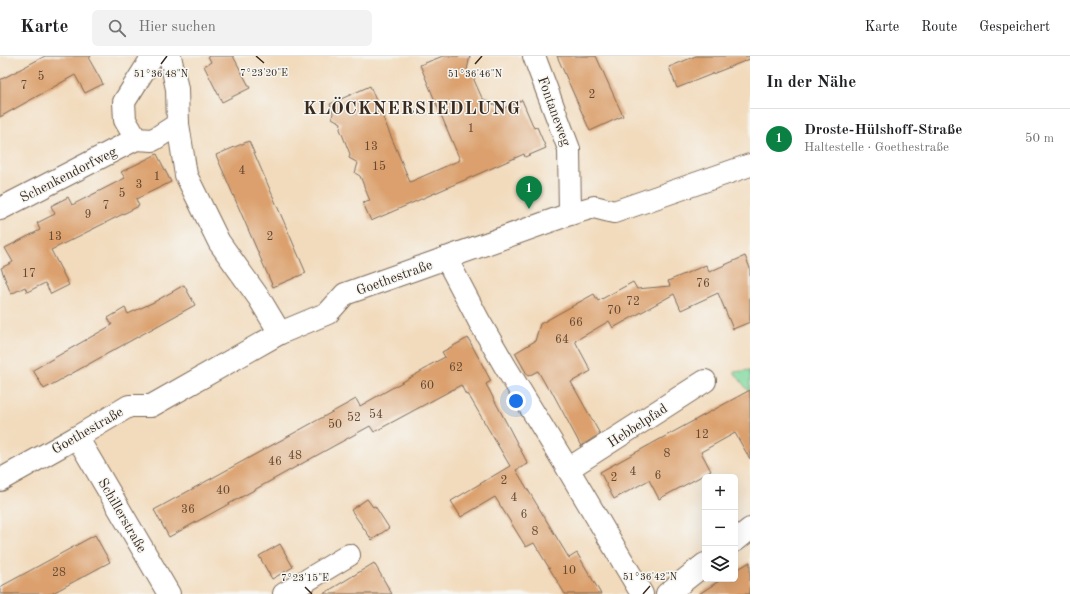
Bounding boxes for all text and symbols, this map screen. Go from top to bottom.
search box [92,10,372,46]
icon: search [106,17,128,39]
text: Karte [20,18,68,37]
text: Hier suchen [138,20,216,35]
text: Karte [865,20,899,34]
text: Route [921,20,957,34]
text: Gespeichert [979,20,1050,34]
text: 7°23'20"E [240,68,288,78]
text: 51°36'48"N [134,69,189,79]
text: 51°36'46"N [448,69,503,79]
house number: 5 [38,70,45,83]
text: In der Nähe [766,74,856,91]
street label: Fontaneweg [535,75,573,148]
house number: 7 [21,80,27,92]
house number: 2 [589,89,595,101]
district label: KLÖCKNERSIEDLUNG [303,96,521,118]
house number: 1 [468,123,474,135]
text: Droste-Hülshoff-Straße [804,123,962,138]
text: 1 [775,132,783,145]
text: 50 m [1025,132,1054,145]
house number: 13 [364,141,378,153]
text: Haltestelle · Goethestraße [804,141,949,154]
street label: Schenkendorfweg [18,144,119,205]
house number: 15 [372,160,386,173]
house number: 4 [239,165,246,177]
house number: 1 [154,171,160,183]
pin: 1 [516,176,542,209]
house number: 3 [136,179,142,191]
house number: 5 [119,187,126,200]
house number: 7 [103,200,109,212]
house number: 9 [85,209,91,221]
house number: 13 [48,231,62,243]
house number: 2 [267,231,273,243]
street label: Goethestraße [354,258,434,298]
house number: 17 [22,268,36,280]
house number: 76 [696,278,710,290]
house number: 72 [626,296,640,308]
house number: 70 [607,305,621,317]
house number: 66 [569,317,583,329]
house number: 64 [555,334,569,346]
house number: 62 [449,362,463,374]
house number: 60 [420,380,434,392]
your location [506,391,526,411]
street label: Hebbelpfad [605,401,670,450]
street label: Goethestraße [49,405,126,457]
house number: 54 [369,408,383,421]
house number: 52 [347,411,361,424]
house number: 50 [328,418,342,431]
house number: 12 [695,429,709,441]
house number: 8 [664,448,671,460]
house number: 48 [288,450,302,462]
house number: 46 [268,456,282,468]
house number: 4 [630,466,637,478]
house number: 6 [655,470,662,482]
house number: 2 [611,472,617,484]
map controls [702,474,738,582]
button: + [702,474,738,510]
house number: 2 [501,475,507,487]
street label: Schillerstraße [95,476,149,555]
house number: 40 [216,485,230,497]
house number: 4 [511,492,518,504]
house number: 36 [181,504,195,516]
house number: 6 [521,509,528,521]
button: − [702,510,738,546]
house number: 8 [532,526,539,538]
button: layers [702,546,738,582]
house number: 10 [562,565,576,577]
house number: 28 [52,567,66,579]
text: 51°36'42"N [623,572,678,582]
text: 7°23'15"E [281,573,329,583]

